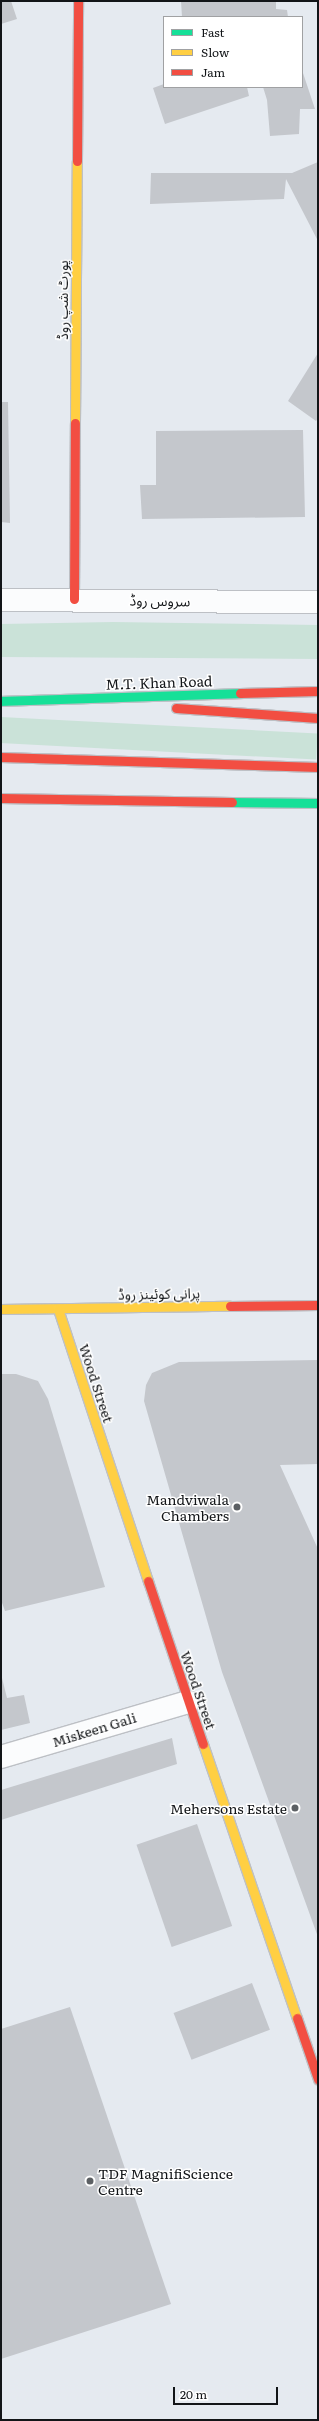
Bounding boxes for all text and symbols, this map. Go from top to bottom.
legend [163,16,303,88]
text: Fast [201,23,224,41]
text: Slow [201,43,229,61]
text: Jam [201,63,225,81]
street label: پورٹ شپ روڈ [54,260,70,340]
street label: سروس روڈ [130,591,190,609]
street label: M.T. Khan Road [105,672,213,692]
street label: پرانی کوئینز روڈ [118,1284,200,1302]
street label: Wood Street [76,1341,118,1425]
place label: Mandviwala Chambers [146,1491,229,1524]
marker: Mandviwala Chambers [232,1502,242,1512]
street label: Wood Street [178,1649,220,1731]
street label: Miskeen Gali [50,1708,138,1750]
place label: Mehersons Estate [170,1800,287,1816]
marker: Mehersons Estate [290,1803,300,1813]
place label: TDF MagnifiScience Centre [98,2165,233,2198]
marker: TDF MagnifiScience Centre [85,2176,95,2186]
scale bar [175,2379,280,2405]
text: 20 m [180,2385,207,2403]

